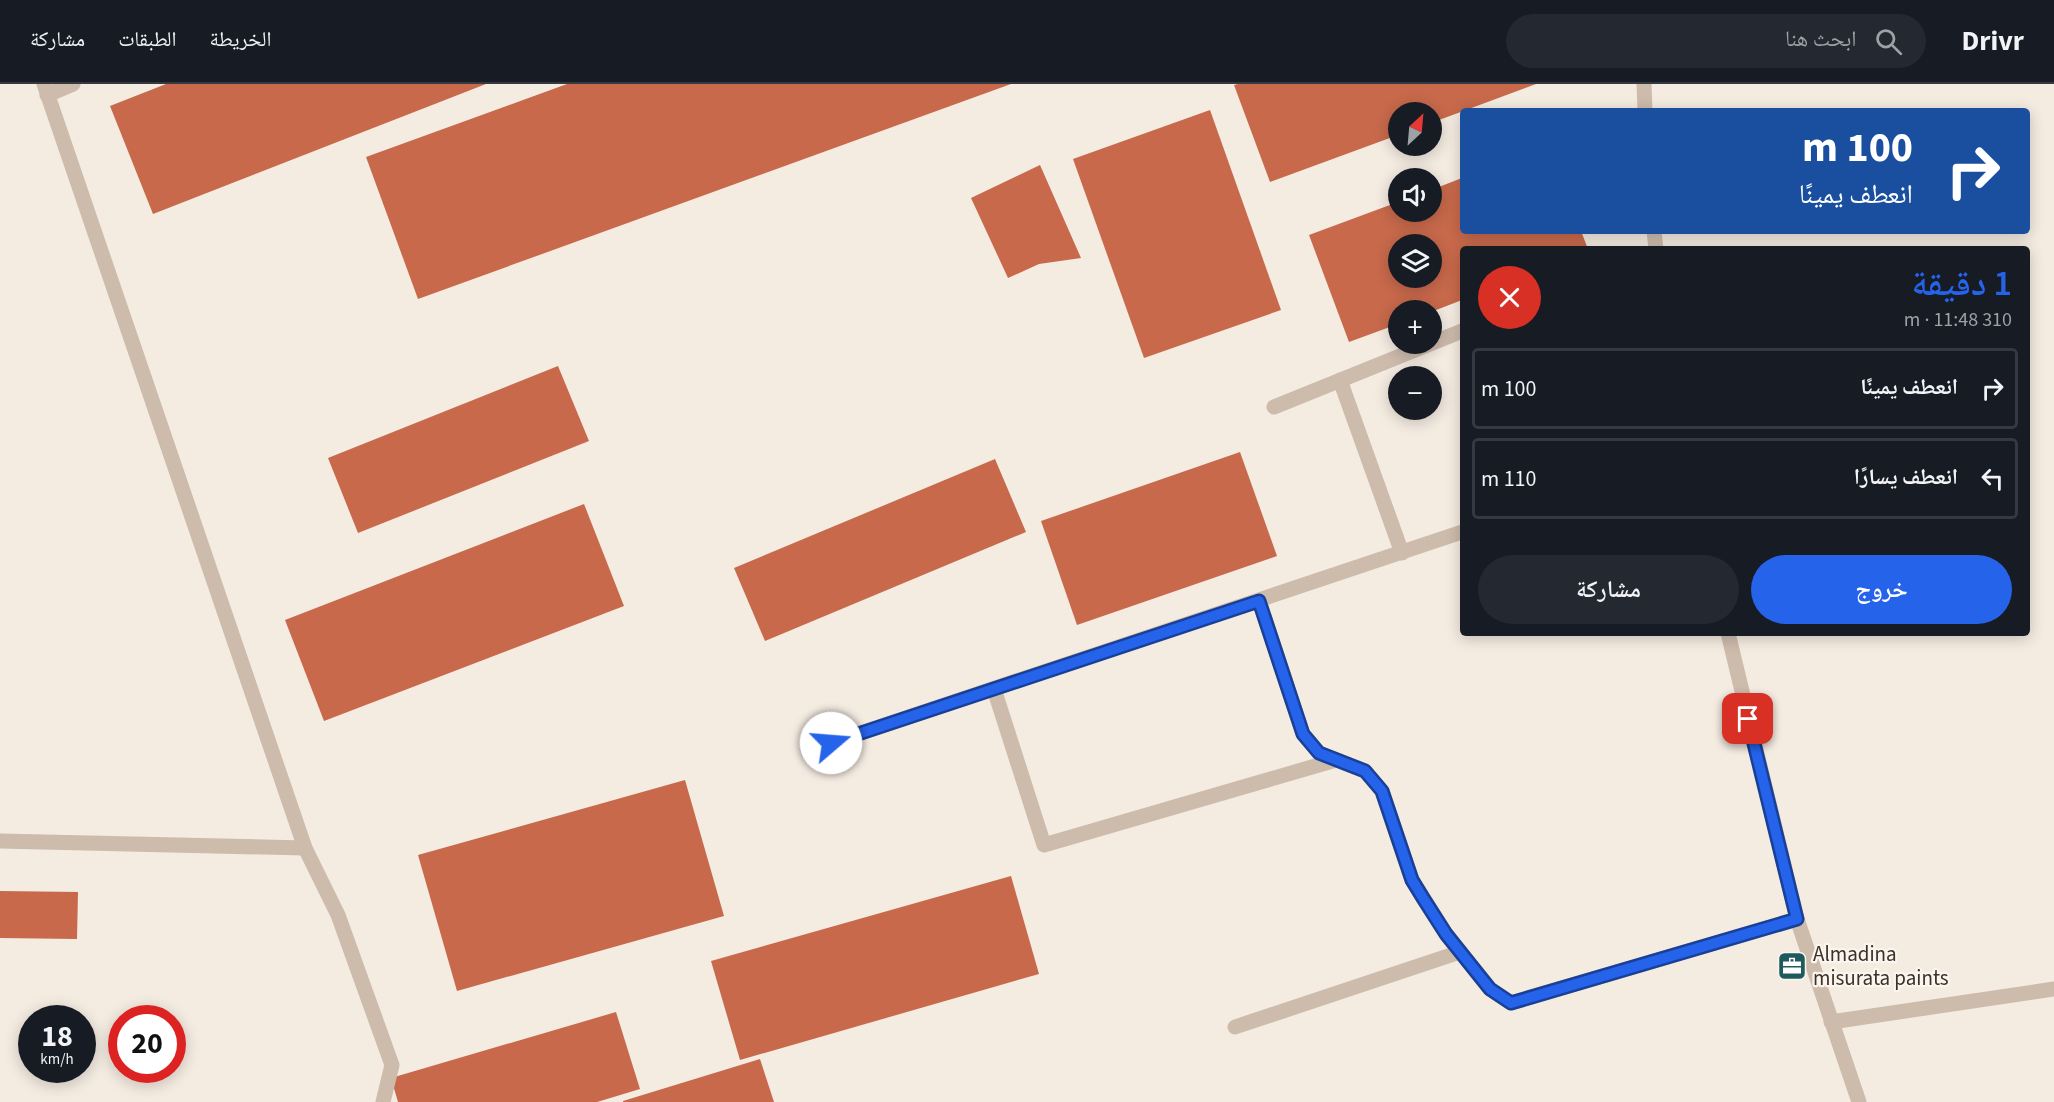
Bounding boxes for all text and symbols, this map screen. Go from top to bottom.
search box [1506,14,1926,68]
text: Drivr [1962,21,2024,61]
text: ابحث هنا [1785,23,1857,55]
text: مشاركة [30,24,85,54]
text: الطبقات [118,24,177,54]
text: الخريطة [210,24,271,54]
icon: search [1872,25,1905,58]
north arrow [1388,102,1442,156]
map controls [1388,102,1442,420]
text: 100 m [1802,118,1913,178]
icon: right [1934,132,2012,210]
button: sound [1388,168,1442,222]
text: انعطف يمينًا [1799,175,1913,214]
button: layers [1388,234,1442,288]
text: 1 دقيقة [1912,258,2012,309]
button: close [1478,266,1541,329]
button: + [1388,300,1442,354]
text: 310 m · 11:48 [1904,306,2012,334]
button: − [1388,366,1442,420]
text: انعطف يمينًا [1860,371,1958,403]
icon: right [1976,372,2009,405]
text: 100 m [1481,373,1536,405]
text: انعطف يسارًا [1854,461,1958,493]
icon: left [1976,462,2009,495]
text: 110 m [1481,463,1536,495]
button: مشاركة [1478,555,1739,624]
button: خروج [1751,555,2012,624]
pin [1722,693,1773,744]
icon: arrive [1731,702,1764,735]
position arrow [799,711,863,775]
place label: Almadina misurata paints [1813,939,1949,993]
office icon: Almadina misurata paints [1776,950,1808,982]
speed limit sign: 20 [108,1005,186,1083]
text: 18 [41,1015,73,1058]
text: km/h [40,1049,74,1070]

